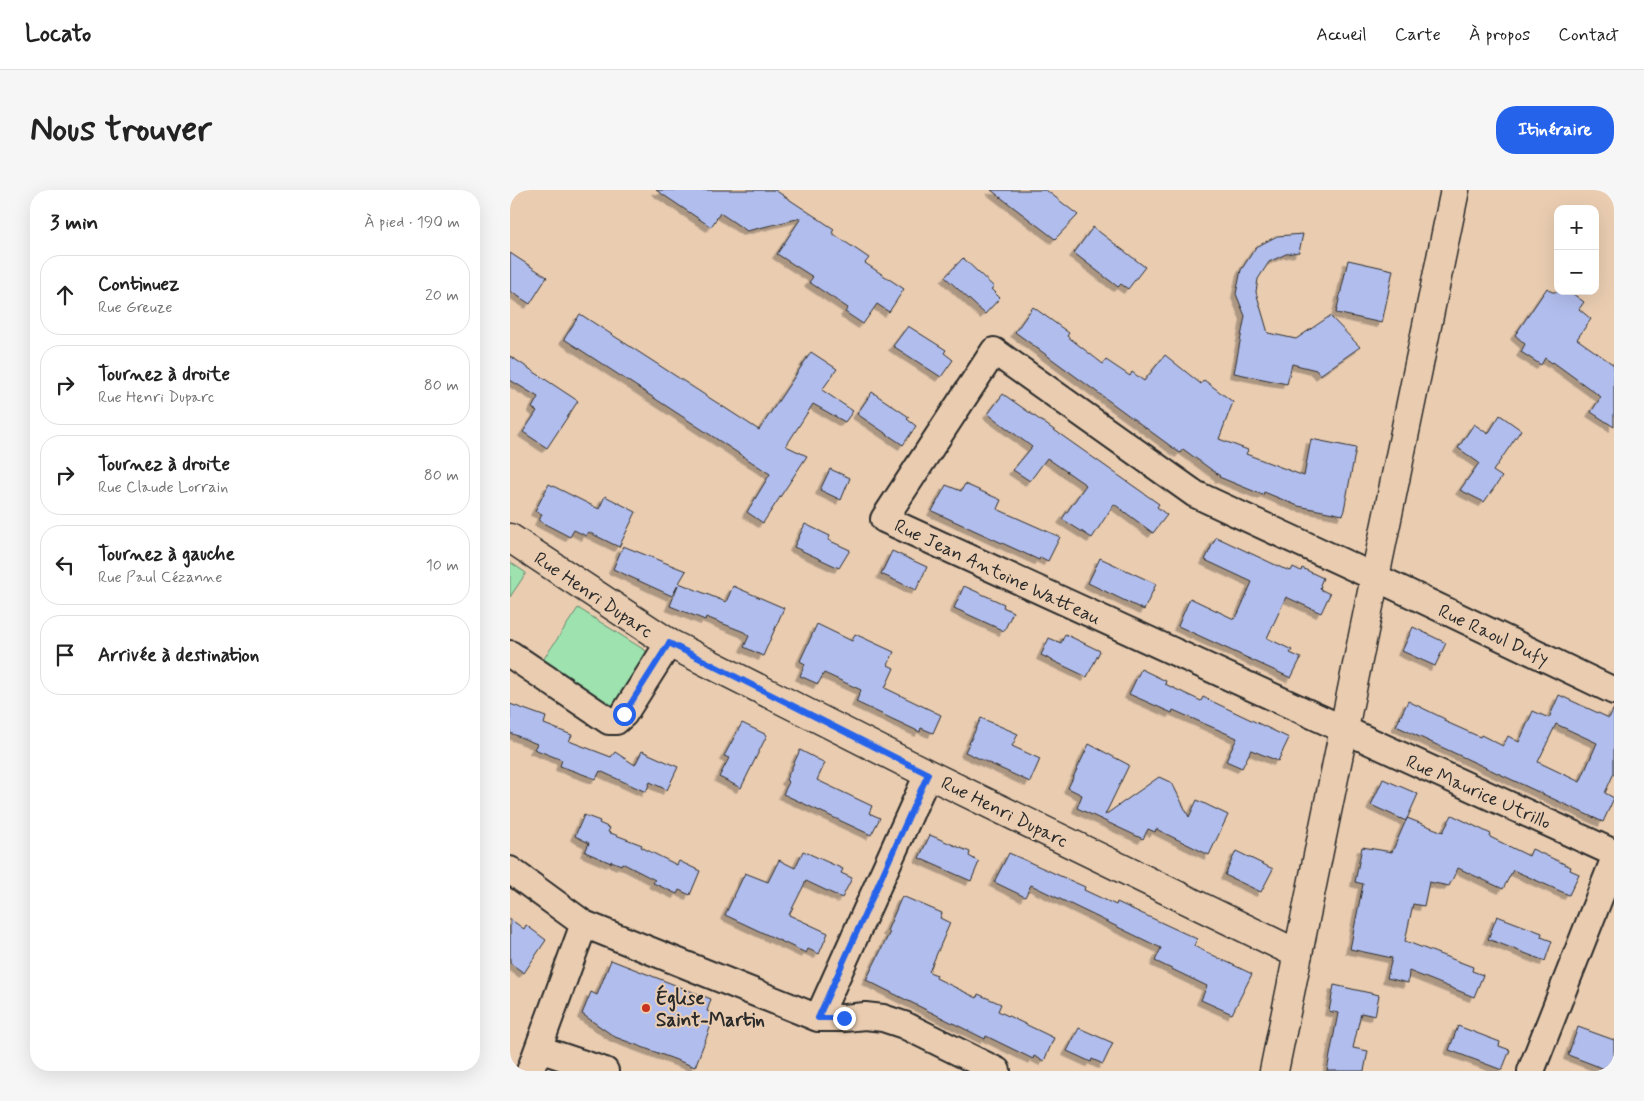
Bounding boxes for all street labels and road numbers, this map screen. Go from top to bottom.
street label: Rue Jean Antoine Watteau [890,513,1105,631]
street label: Rue Henri Duparc [529,546,658,644]
street label: Rue Raoul Dufy [1434,599,1553,673]
street label: Rue Maurice Utrillo [1402,749,1555,836]
street label: Rue Henri Duparc [937,771,1072,854]

